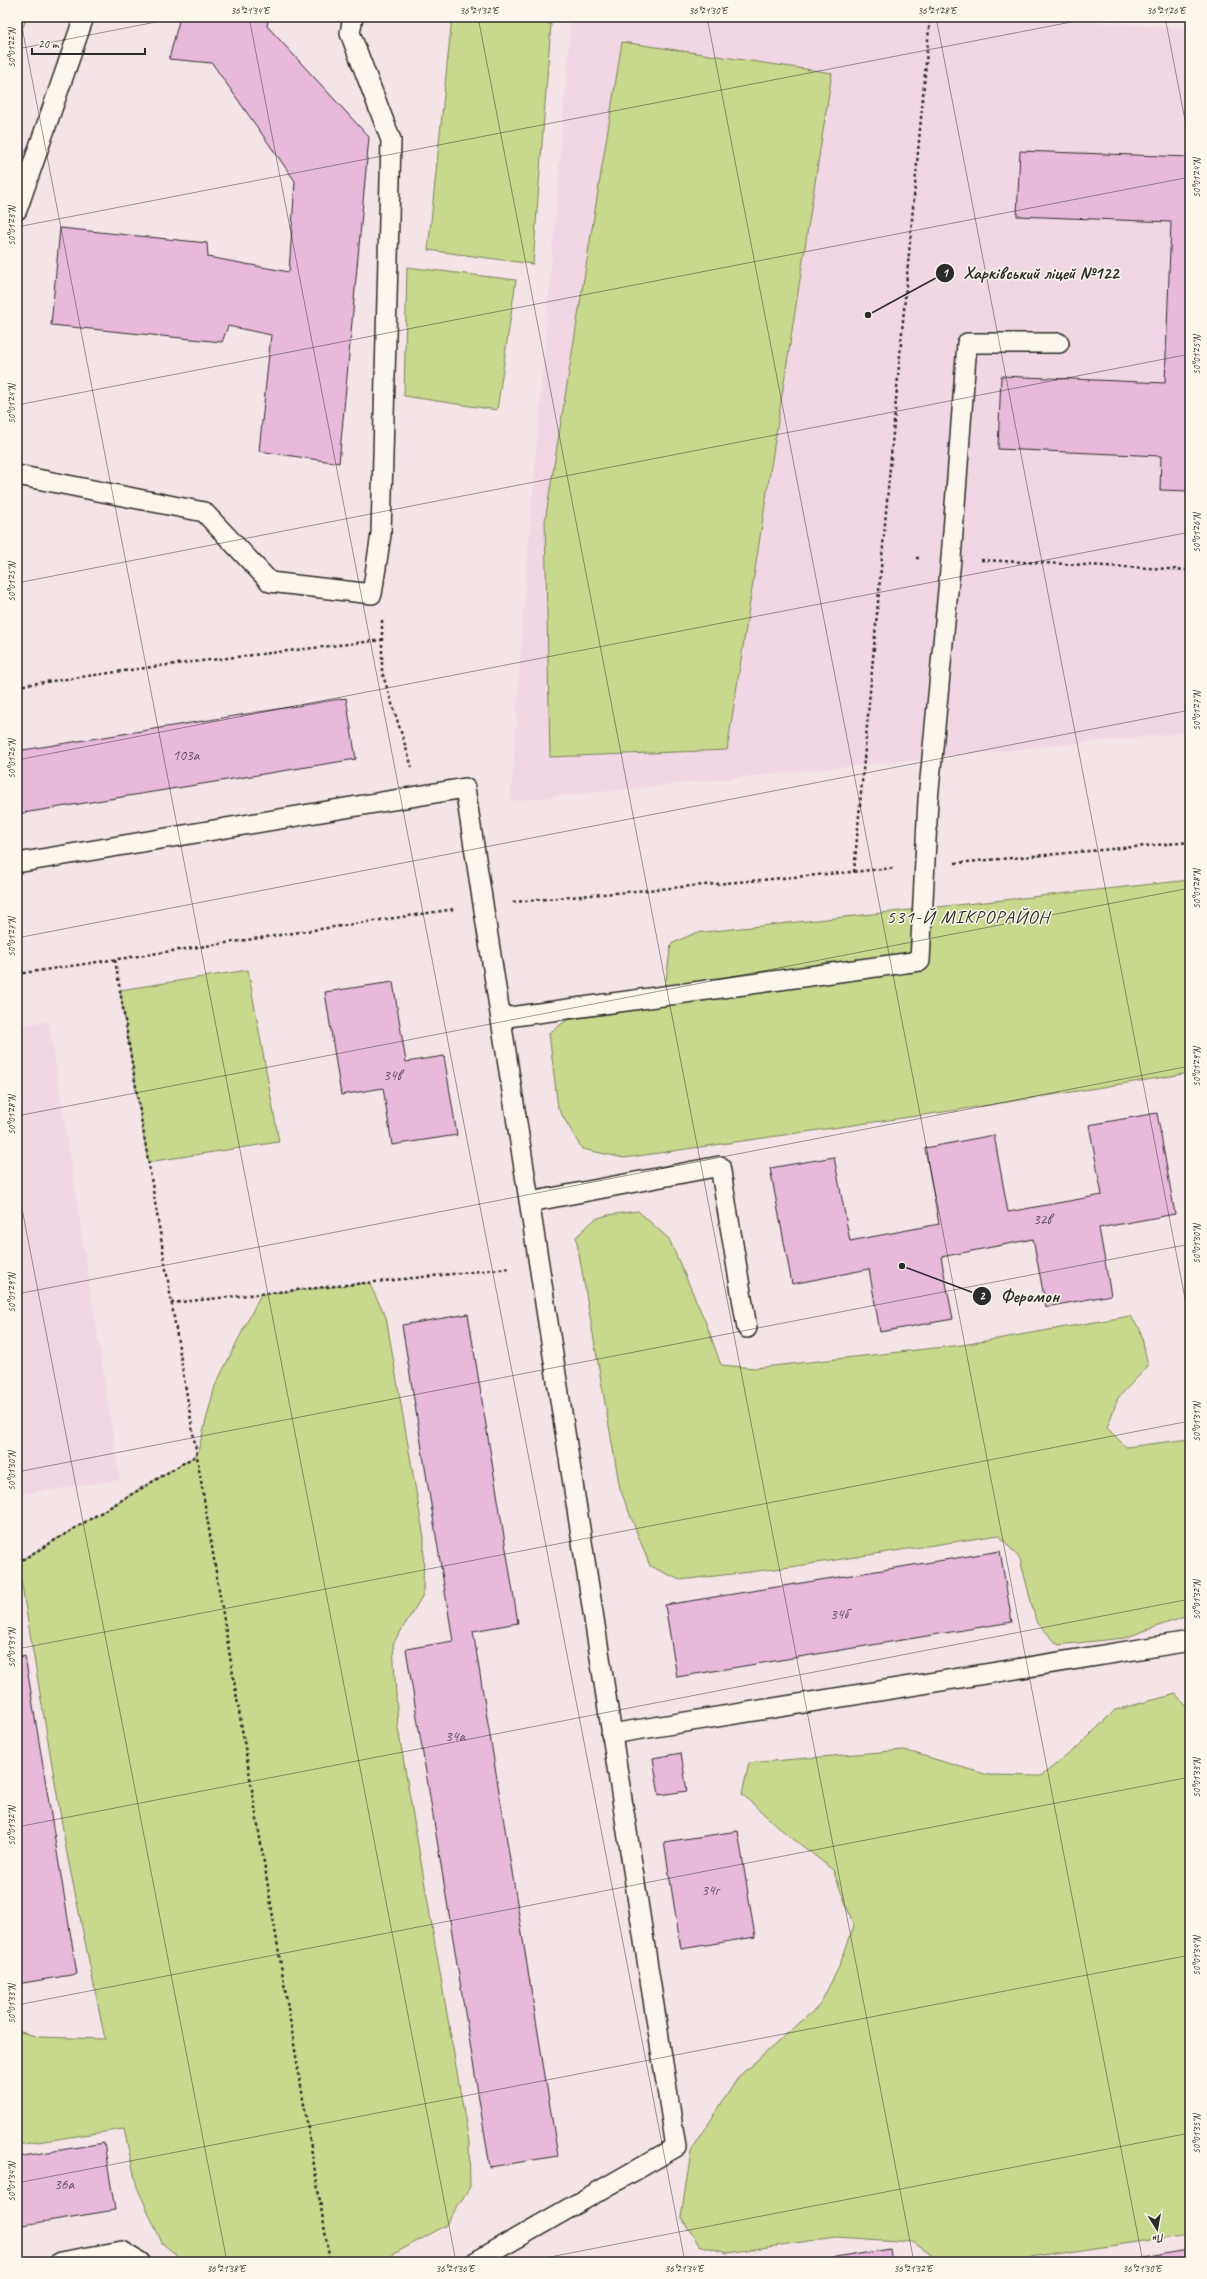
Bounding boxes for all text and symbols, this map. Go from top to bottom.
text: 36°21'34"E [231,4,271,17]
text: 36°21'32"E [460,4,500,17]
text: 36°21'30"E [689,4,729,17]
text: 36°21'28"E [918,4,958,17]
text: 36°21'26"E [1147,4,1187,17]
text: 50°01'22"N [5,26,18,68]
scale bar [32,30,145,56]
text: 20 m [38,36,60,52]
text: 50°01'24"N [1190,156,1203,198]
text: 50°01'23"N [5,204,18,246]
callout: Харківський ліцей №122 [935,258,1127,288]
text: Харківський ліцей №122 [963,262,1121,284]
text: 1 [942,265,949,281]
text: 50°01'25"N [1190,333,1203,375]
text: 50°01'24"N [5,382,18,424]
text: 50°01'26"N [1190,511,1203,553]
text: 50°01'25"N [5,560,18,602]
text: 50°01'27"N [1190,689,1203,731]
text: 50°01'26"N [5,737,18,779]
house number: 103а [173,746,201,765]
text: 50°01'28"N [1190,867,1203,909]
district label: 531-Й МІКРОРАЙОН [886,905,1052,929]
text: 50°01'27"N [5,915,18,957]
text: 50°01'29"N [1190,1045,1203,1087]
house number: 34в [383,1066,404,1085]
text: 50°01'28"N [5,1093,18,1135]
house number: 32в [1033,1210,1054,1229]
text: 50°01'30"N [1190,1222,1203,1264]
text: 50°01'29"N [5,1271,18,1313]
callout: Феромон [972,1281,1067,1311]
text: Феромон [1001,1285,1061,1307]
text: 2 [979,1288,986,1304]
text: 50°01'31"N [1190,1400,1203,1442]
text: 50°01'30"N [5,1449,18,1491]
text: 50°01'32"N [1190,1578,1203,1620]
house number: 34б [830,1605,852,1624]
text: 50°01'31"N [5,1626,18,1668]
house number: 34а [445,1727,466,1746]
text: 50°01'33"N [1190,1756,1203,1798]
text: 50°01'32"N [5,1804,18,1846]
house number: 34г [701,1881,721,1900]
text: 50°01'34"N [1190,1934,1203,1976]
text: 50°01'33"N [5,1982,18,2024]
text: 50°01'35"N [1190,2112,1203,2154]
text: 50°01'34"N [5,2160,18,2202]
house number: 36а [54,2175,75,2194]
north arrow [1137,2209,1177,2249]
text: Пн [1151,2231,1166,2247]
text: 36°21'38"E [207,2262,247,2275]
text: 36°21'36"E [436,2262,476,2275]
text: 36°21'34"E [665,2262,705,2275]
text: 36°21'32"E [894,2262,934,2275]
text: 36°21'30"E [1123,2262,1163,2275]

